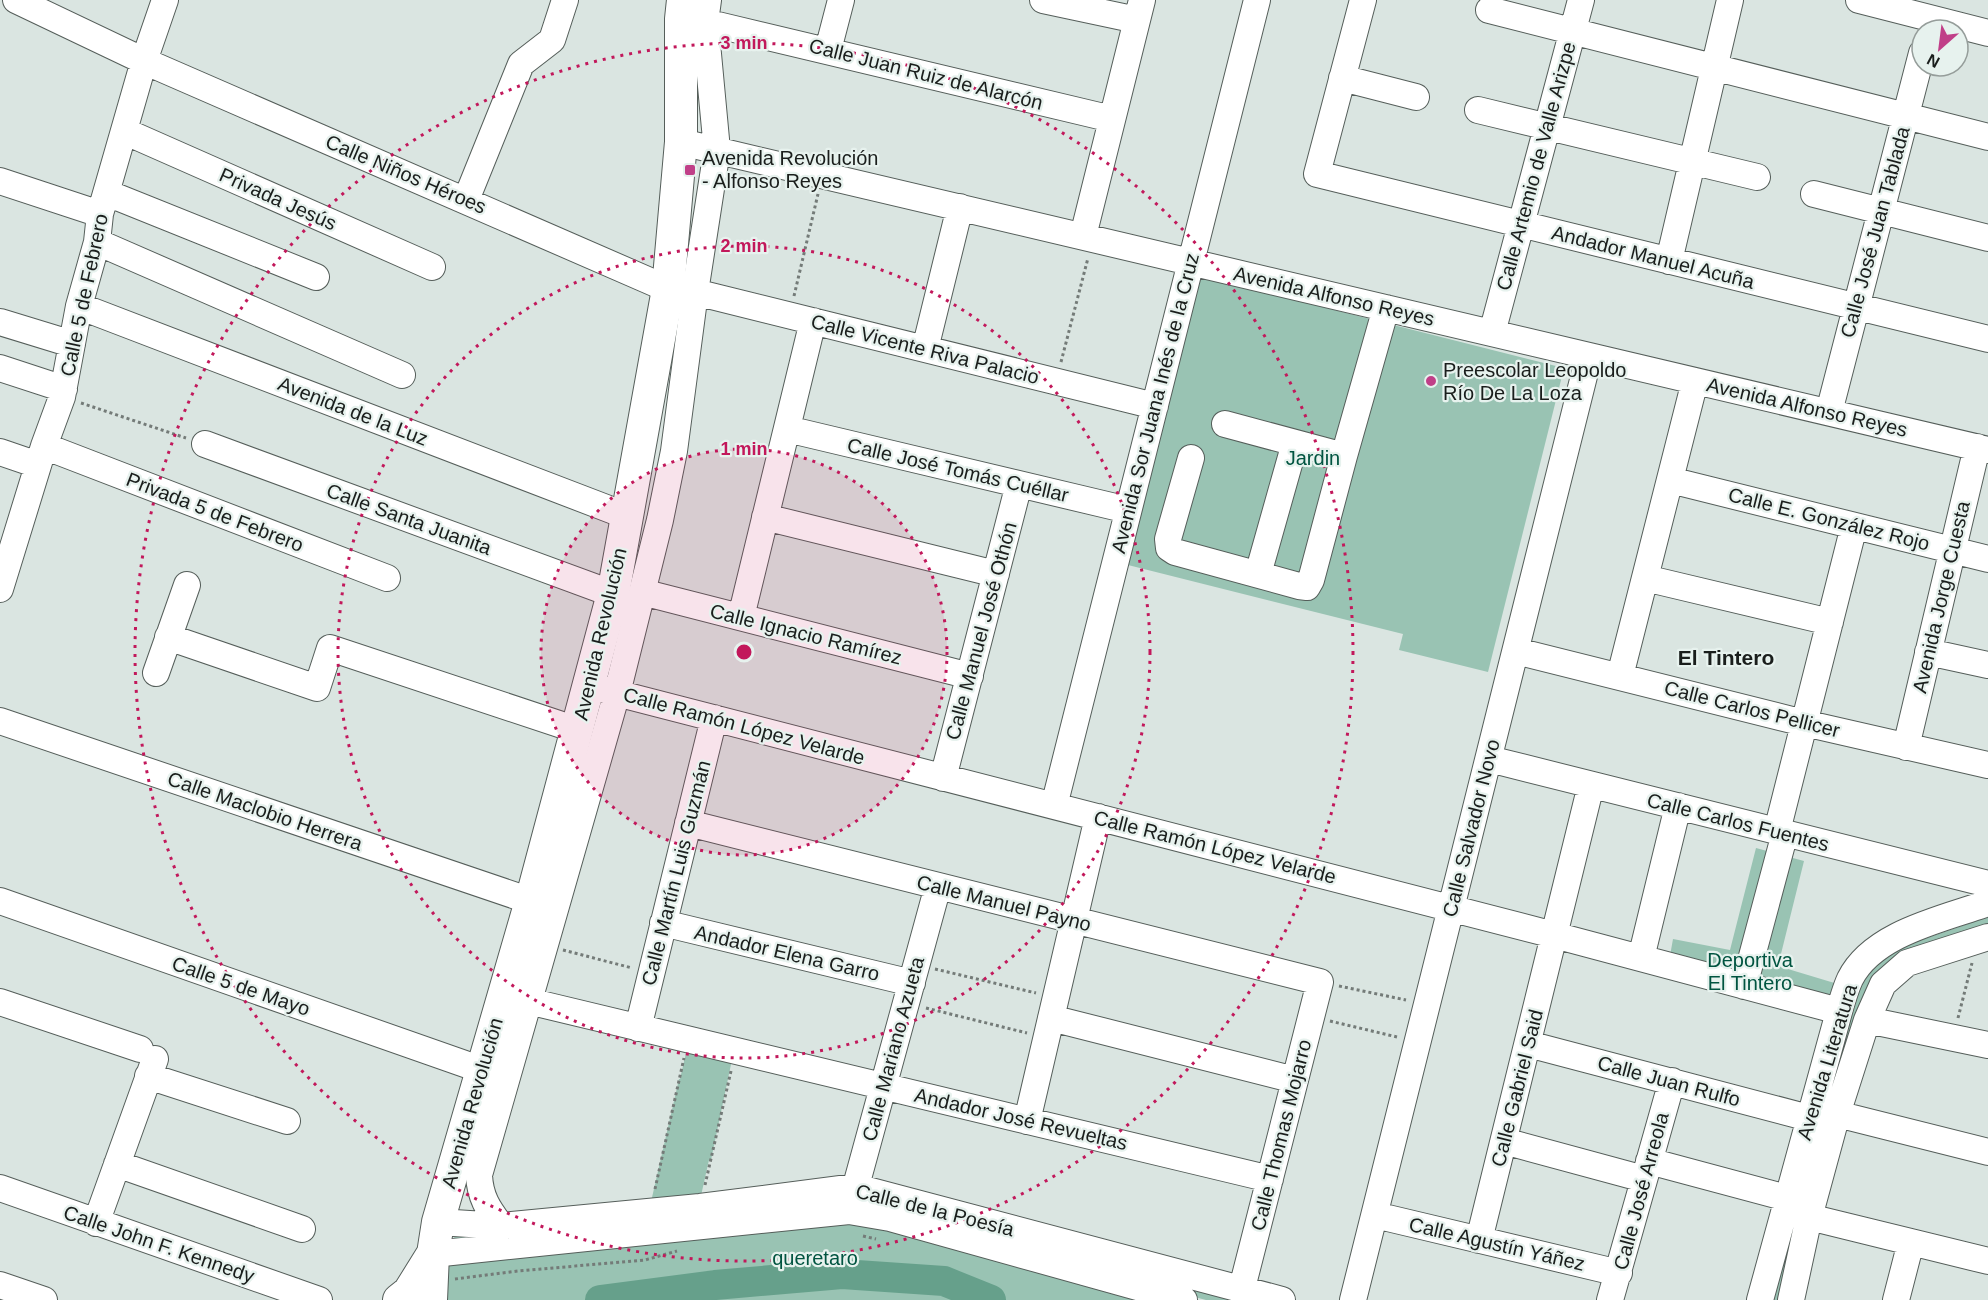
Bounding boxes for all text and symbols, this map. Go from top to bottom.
north arrow [1910,18,1970,78]
text: 3 min [720,33,768,53]
street label: Calle Juan Ruiz de Alarcón [807,34,1045,114]
street label: Calle Artemio de Valle Arizpe [1492,39,1580,293]
text: N [1924,51,1942,71]
street label: Calle José Juan Tablada [1836,123,1914,340]
street label: Calle Niños Héroes [322,130,490,218]
place label: Avenida Revolución - Alfonso Reyes [702,147,878,192]
street label: Privada Jesús [216,163,340,235]
marker: Avenida Revolución - Alfonso Reyes [683,163,697,177]
street label: Calle 5 de Febrero [56,212,112,378]
street label: Andador Manuel Acuña [1549,221,1757,293]
text: 2 min [720,236,768,256]
street label: Avenida Sor Juana Inés de la Cruz [1107,251,1203,555]
street label: Avenida Alfonso Reyes [1231,262,1437,330]
street label: Calle Vicente Riva Palacio [809,310,1041,388]
place label: Preescolar Leopoldo Río De La Loza [1443,359,1626,404]
street label: Avenida de la Luz [275,372,431,450]
street label: Avenida Alfonso Reyes [1704,373,1910,441]
marker: Preescolar Leopoldo Río De La Loza [1424,374,1438,388]
street label: Calle José Tomás Cuéllar [845,434,1071,506]
text: 1 min [720,439,768,459]
park label: Jardin [1286,447,1340,469]
street label: Privada 5 de Febrero [123,468,307,556]
street label: Calle Santa Juanita [324,479,495,559]
street label: Calle E. González Rojo [1726,483,1932,555]
street label: Avenida Jorge Cuesta [1908,498,1974,695]
street label: Calle Manuel José Othón [941,520,1021,742]
street label: Avenida Revolución [569,546,631,722]
street label: Calle Ignacio Ramírez [708,600,904,668]
centre of rings [734,642,754,662]
district label: El Tintero [1678,646,1774,669]
street label: Calle Carlos Pellicer [1662,677,1842,742]
street label: Calle Ramón López Velarde [621,683,867,769]
street label: Calle Salvador Novo [1438,737,1504,919]
street label: Calle Martín Luis Guzmán [637,758,715,988]
street label: Calle Maclobio Herrera [165,767,366,855]
street label: Calle Carlos Fuentes [1645,789,1831,855]
street label: Calle Ramón López Velarde [1092,806,1338,888]
street label: Calle Manuel Payno [914,871,1094,935]
street label: Andador Elena Garro [692,921,882,985]
park label: Deportiva El Tintero [1707,949,1794,994]
street label: Calle 5 de Mayo [169,952,313,1020]
street label: Calle Mariano Azueta [858,953,928,1144]
street label: Avenida Literatura [1793,981,1861,1143]
street label: Calle Gabriel Said [1487,1007,1547,1169]
street label: Avenida Revolución [437,1015,507,1191]
street label: Calle Thomas Mojarro [1247,1037,1315,1233]
street label: Calle Juan Rulfo [1595,1051,1743,1111]
street label: Andador José Revueltas [912,1084,1130,1154]
street label: Calle José Arreola [1609,1109,1673,1272]
street label: Calle de la Poesía [854,1180,1017,1241]
street label: Calle John F. Kennedy [61,1201,257,1287]
street label: Calle Agustín Yáñez [1407,1213,1587,1275]
park label: queretaro [772,1247,858,1269]

